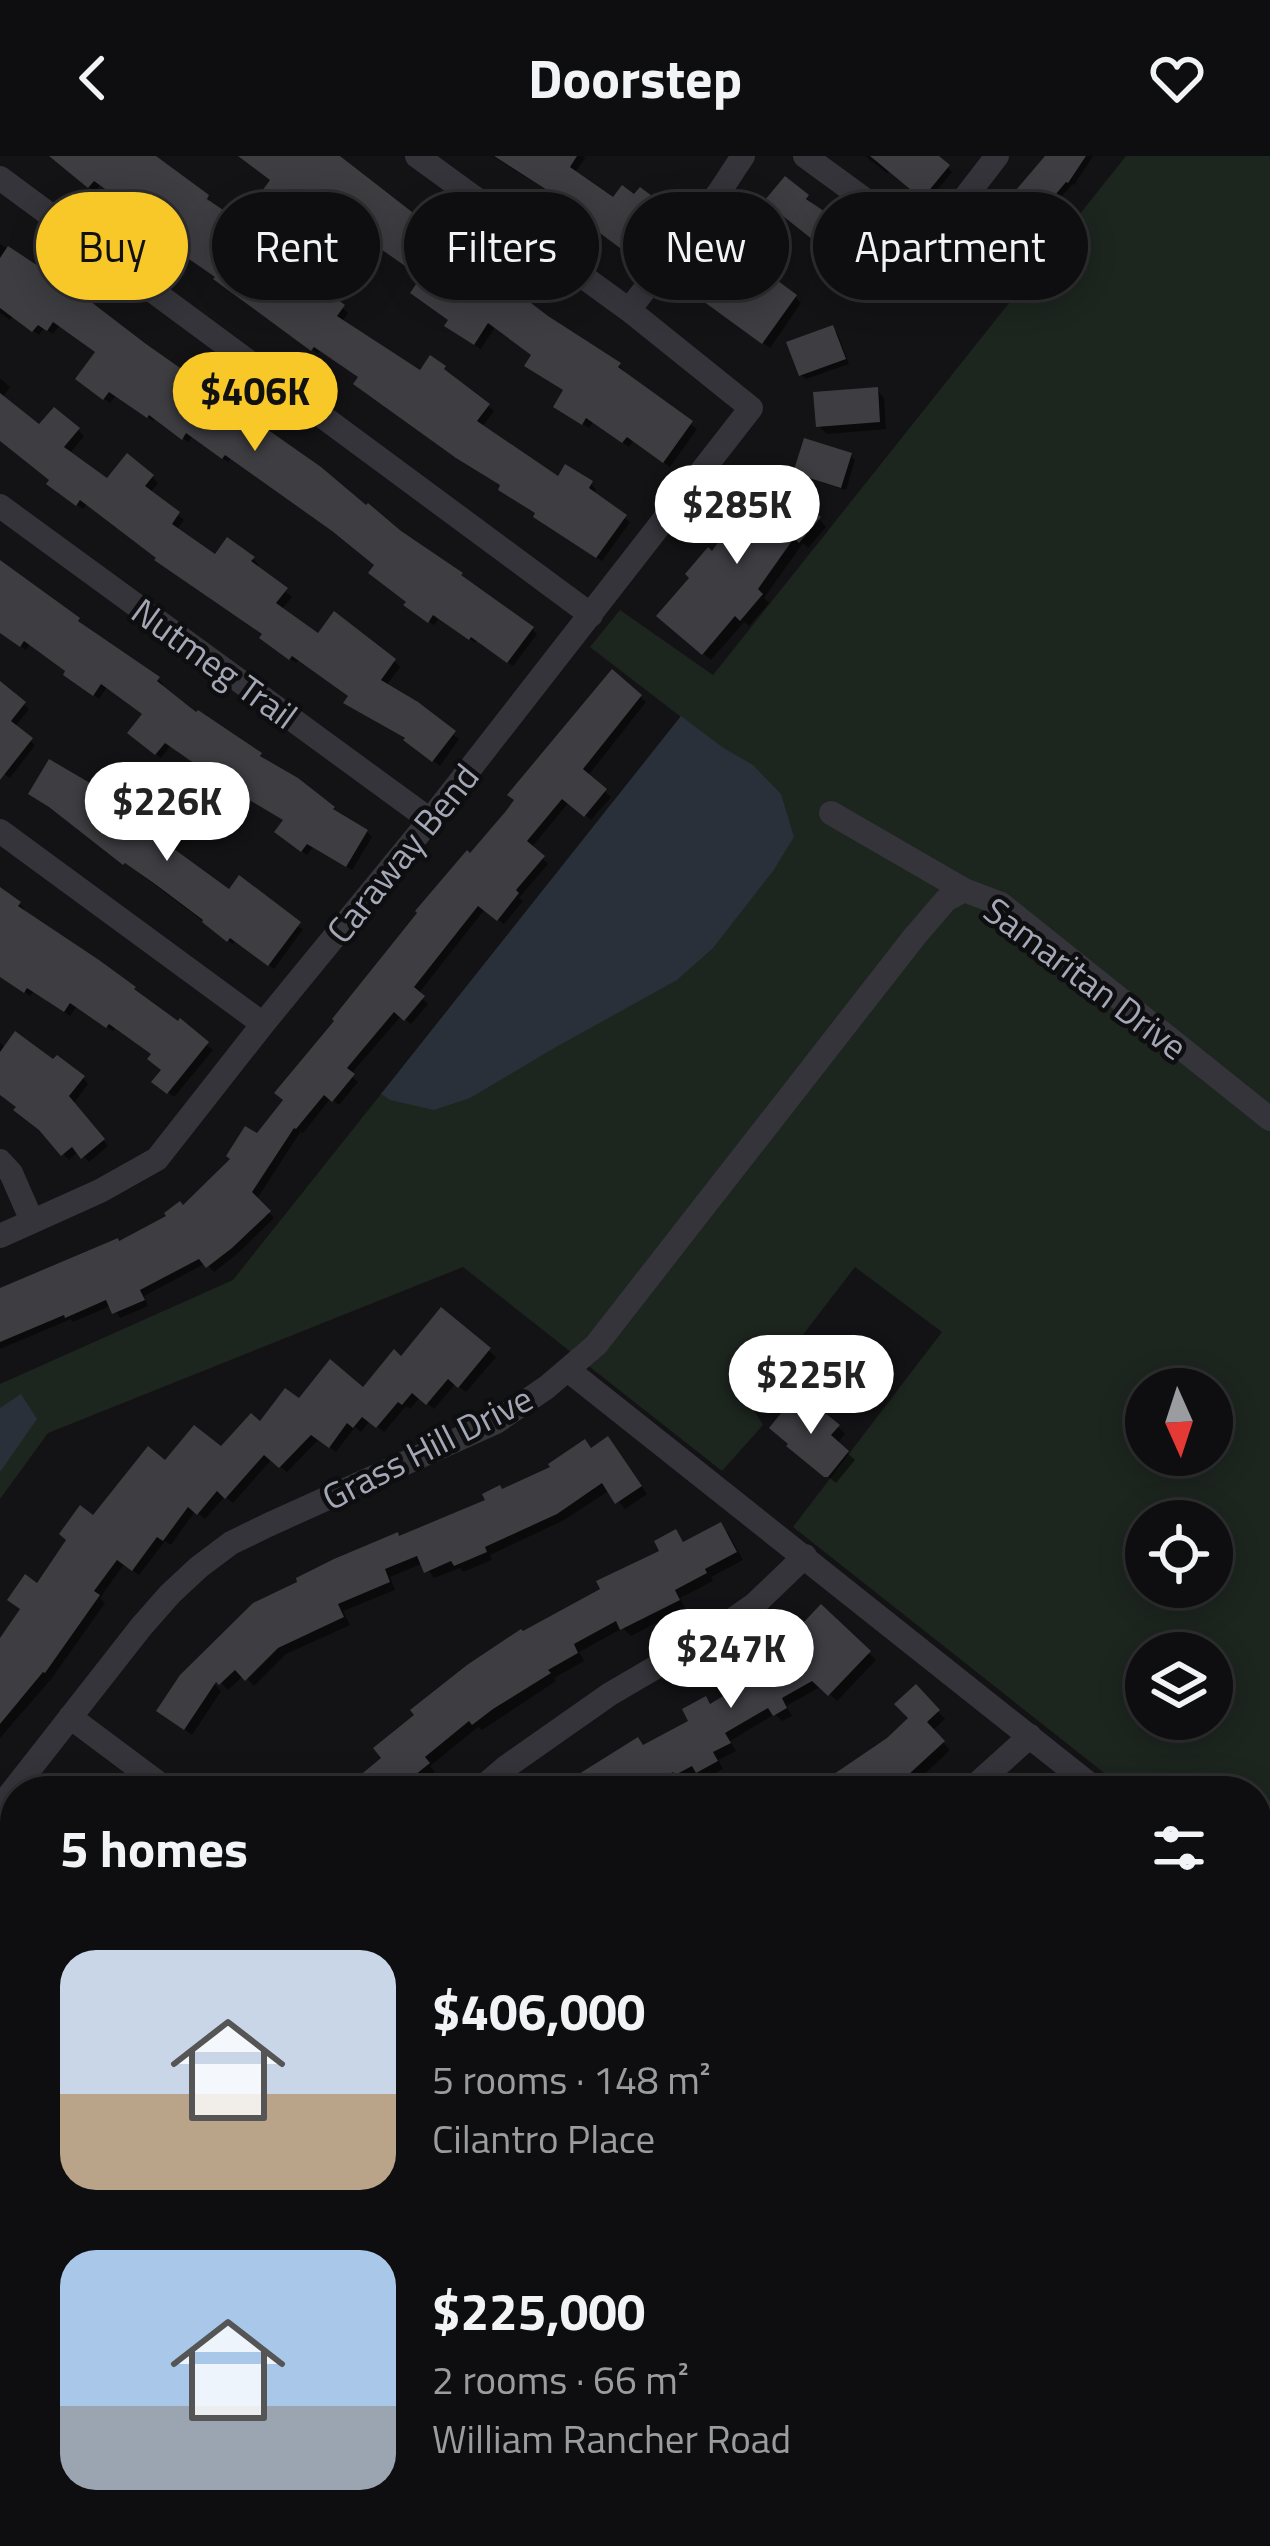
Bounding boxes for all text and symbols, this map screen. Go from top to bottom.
text: Doorstep [528,37,742,119]
icon: back [60,45,126,111]
icon: heart [1144,45,1210,111]
chip: Buy [36,192,188,300]
chip: Rent [212,192,380,300]
chip: Filters [404,192,599,300]
chip: New [623,192,789,300]
chip: Apartment [813,192,1088,300]
pin: $406K [171,352,339,454]
text: $406K [200,361,310,420]
pin: $285K [653,465,821,567]
text: $285K [682,474,792,533]
street label: Nutmeg Trail [121,584,309,742]
street label: Caraway Bend [312,751,492,955]
pin: $226K [83,762,251,864]
text: $226K [112,771,222,830]
street label: Samaritan Drive [973,883,1199,1073]
pin: $225K [727,1335,895,1437]
text: $225K [756,1344,866,1403]
north arrow [1125,1368,1233,1476]
map controls [1125,1368,1233,1740]
street label: Grass Hill Drive [312,1370,542,1524]
button: locate [1125,1500,1233,1608]
pin: $247K [647,1609,815,1711]
text: $247K [676,1618,786,1677]
button: layers [1125,1632,1233,1740]
text: 5 homes [60,1809,248,1887]
icon: filters [1146,1815,1212,1881]
text: $406,000 [432,1972,645,2050]
icon: home [156,1998,300,2142]
text: 5 rooms · 148 m² [432,2050,711,2109]
text: Cilantro Place [432,2109,655,2168]
text: $225,000 [432,2272,645,2350]
icon: home [156,2298,300,2442]
text: 2 rooms · 66 m² [432,2350,689,2409]
text: William Rancher Road [432,2409,791,2468]

